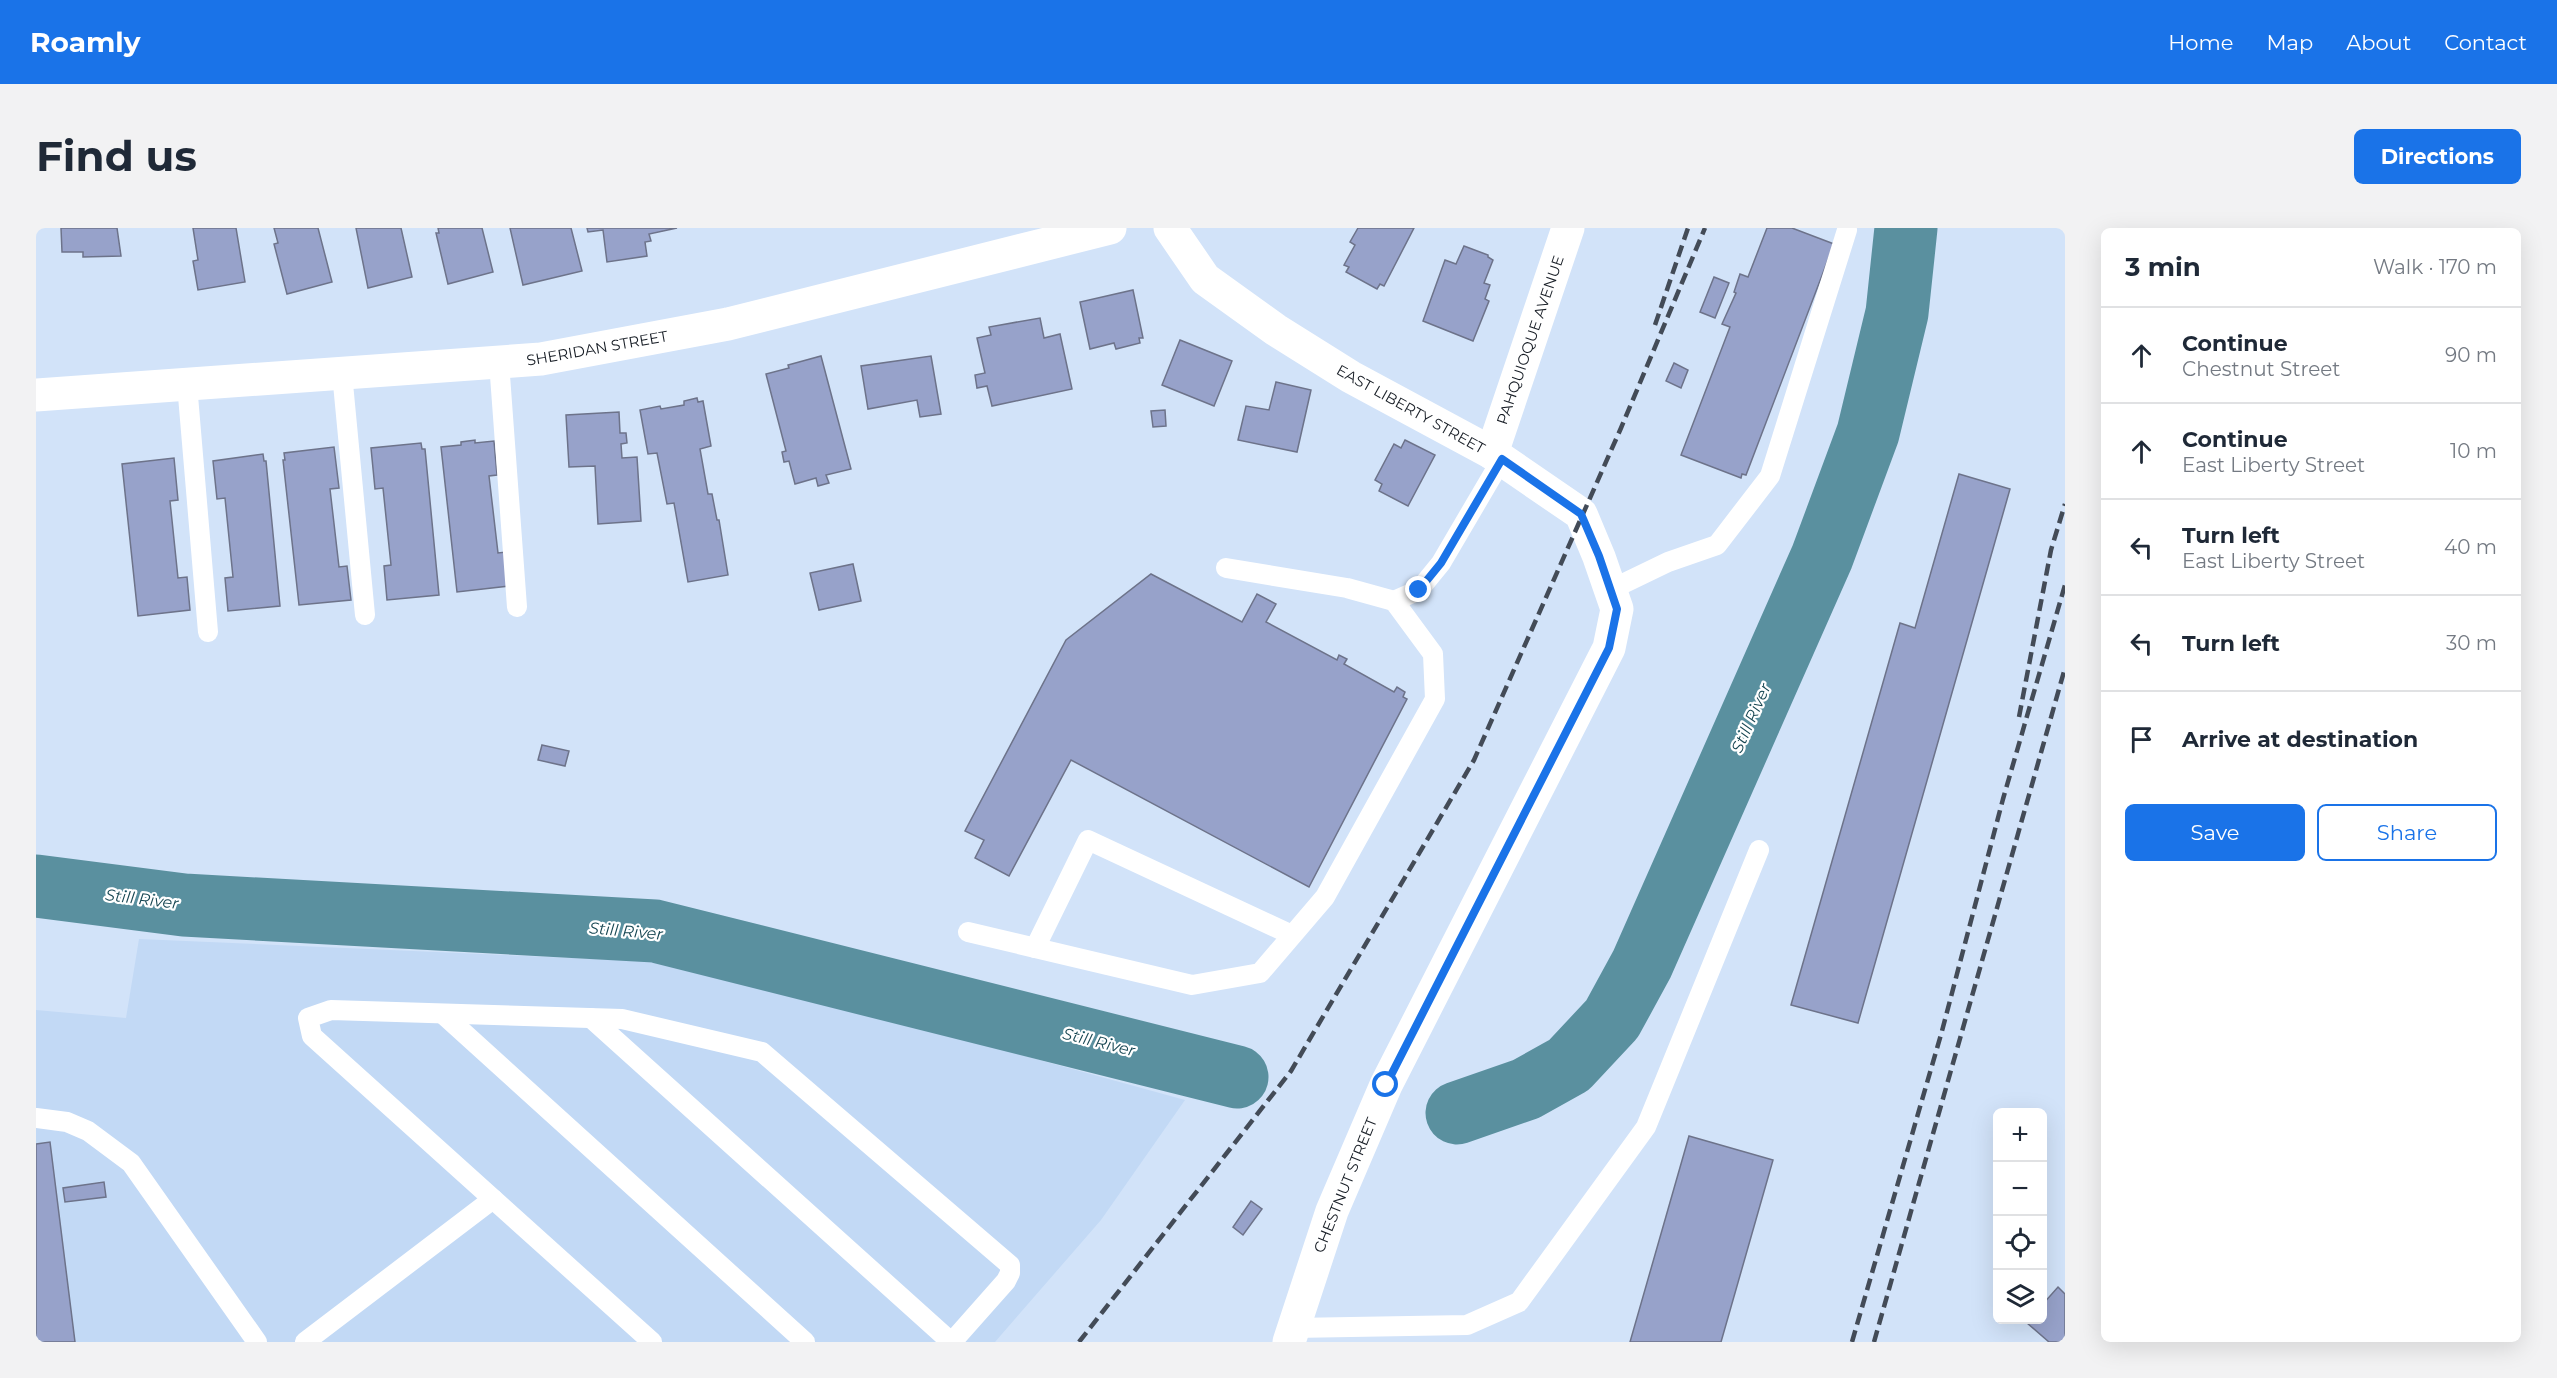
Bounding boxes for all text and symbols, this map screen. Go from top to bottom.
text: Roamly [30,25,140,59]
text: Home [2168,30,2233,55]
text: Map [2266,30,2313,55]
text: About [2346,30,2411,55]
text: Contact [2444,30,2527,55]
button: Directions [2354,129,2521,184]
text: Find us [36,130,197,182]
text: 3 min [2125,251,2201,283]
street label: PAHQUIOQUE AVENUE [1492,253,1568,427]
text: Walk · 170 m [2373,255,2497,279]
street label: SHERIDAN STREET [525,326,670,370]
text: Continue [2182,330,2288,357]
icon: ahead [2125,339,2158,372]
text: 90 m [2445,343,2497,367]
text: Chestnut Street [2182,357,2340,381]
street label: EAST LIBERTY STREET [1333,360,1489,458]
text: Continue [2182,426,2288,453]
icon: ahead [2125,435,2158,468]
text: 10 m [2450,439,2497,463]
text: East Liberty Street [2182,453,2365,477]
text: Turn left [2182,522,2280,549]
icon: left [2125,531,2158,564]
text: 40 m [2444,535,2497,559]
text: East Liberty Street [2182,549,2365,573]
route end [1405,576,1431,602]
icon: left [2125,627,2158,660]
text: Turn left [2182,630,2280,657]
text: 30 m [2446,631,2497,655]
water label: Still River [1727,680,1775,756]
icon: arrive [2125,723,2158,756]
text: Arrive at destination [2182,726,2418,753]
button: Save [2125,804,2305,861]
button: Share [2317,804,2497,861]
water label: Still River [104,885,180,913]
water label: Still River [588,918,664,944]
water label: Still River [1061,1024,1138,1060]
route start [1372,1071,1398,1097]
map controls [1993,1108,2047,1324]
button: + [1993,1108,2047,1162]
street label: CHESTNUT STREET [1309,1114,1381,1255]
button: − [1993,1162,2047,1216]
button: locate [1993,1216,2047,1270]
button: layers [1993,1270,2047,1324]

